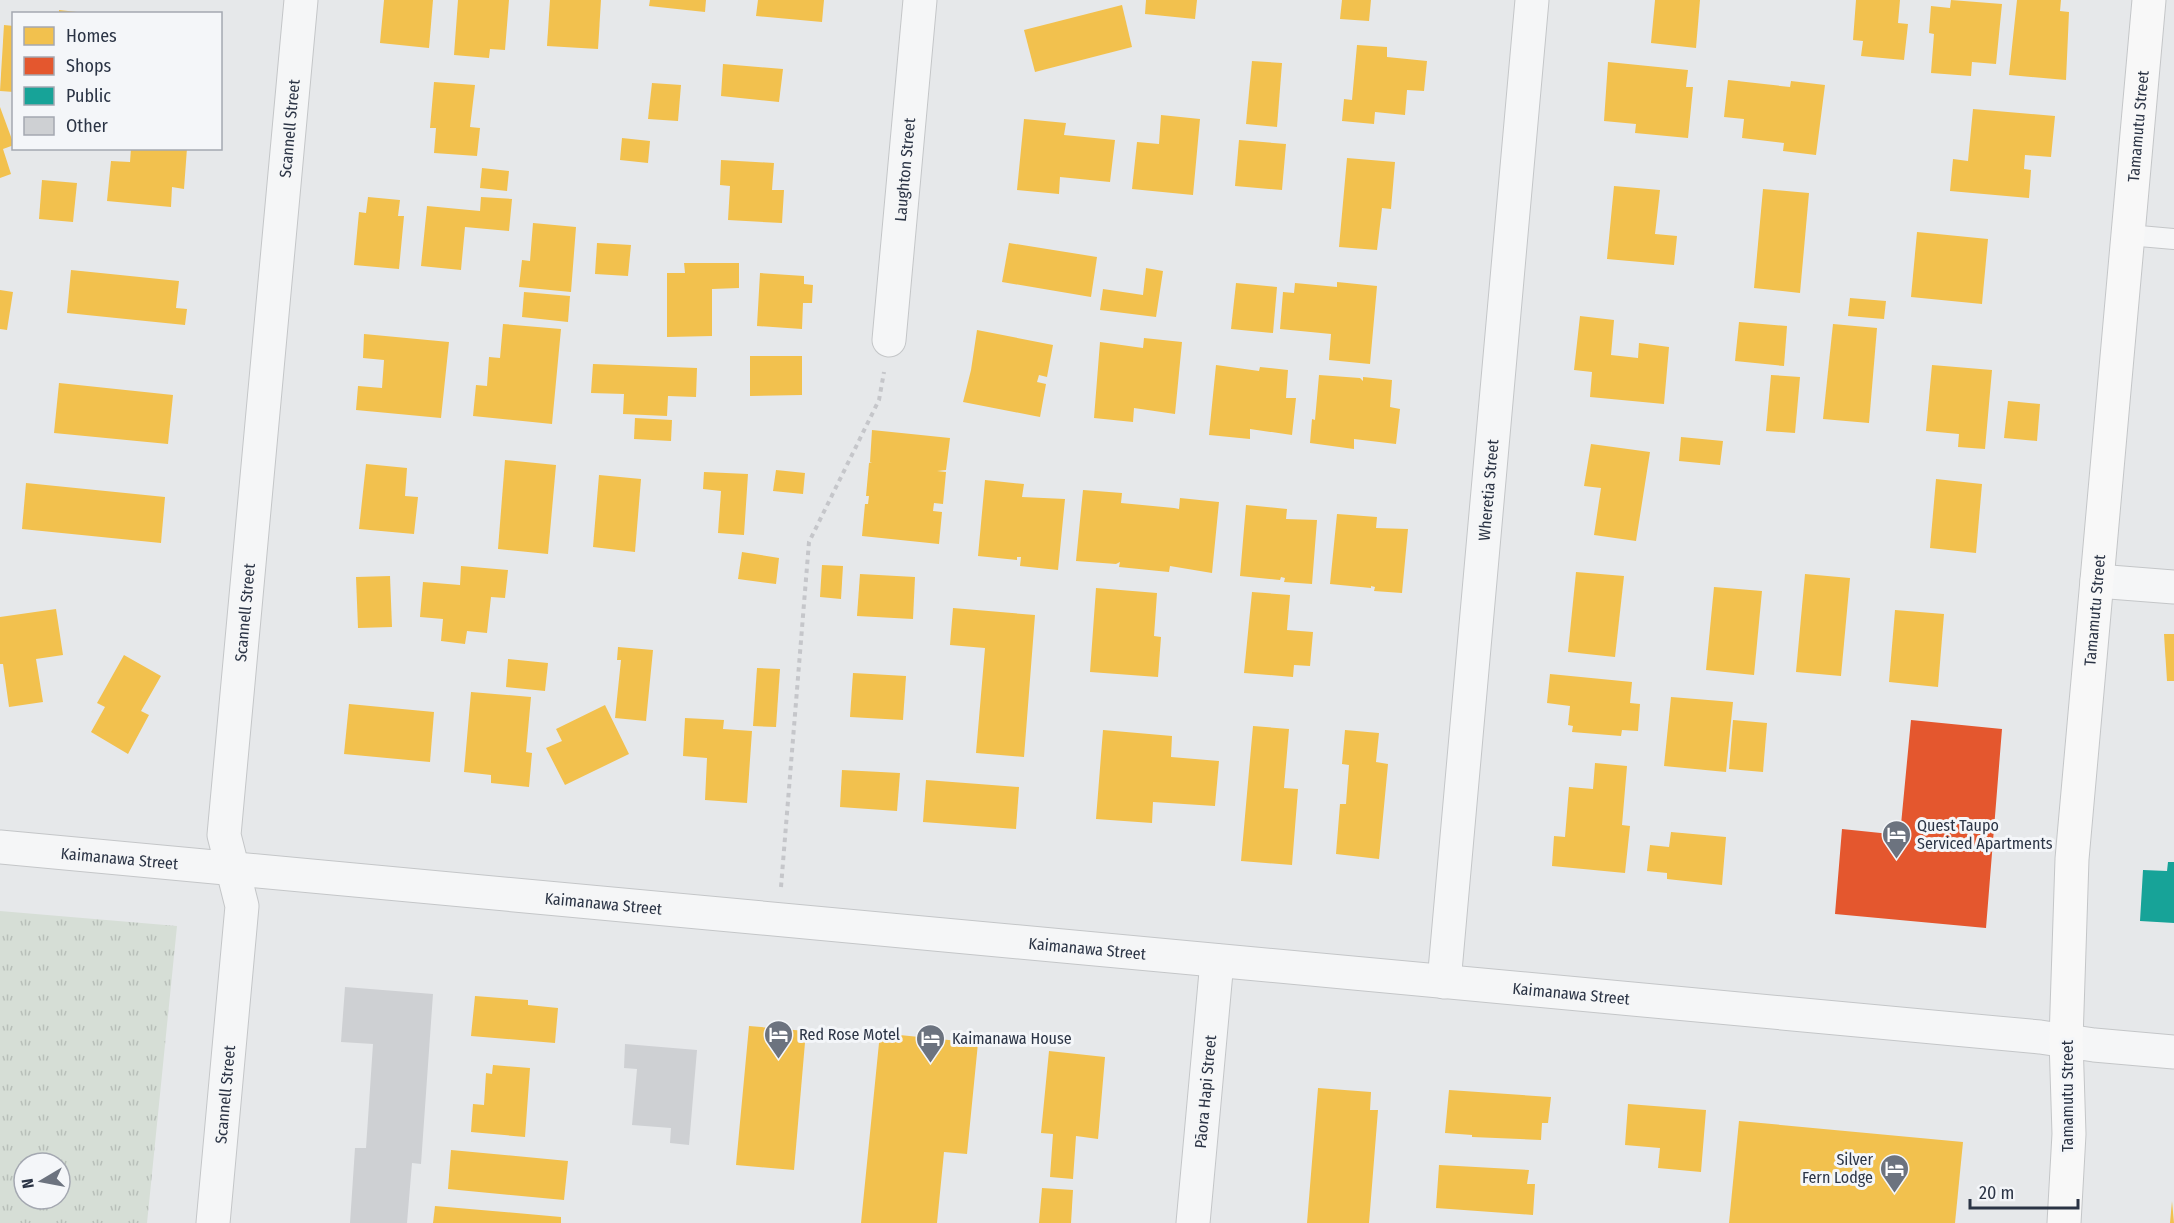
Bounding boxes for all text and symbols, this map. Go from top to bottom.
legend [12,12,222,150]
text: Homes [66,25,117,47]
text: Shops [66,55,111,77]
street label: Tamamutu Street [2123,69,2152,183]
street label: Scannell Street [275,78,303,179]
text: Public [66,85,111,107]
text: Other [66,115,109,137]
street label: Laughton Street [890,116,919,222]
street label: Wheretia Street [1474,438,1502,541]
street label: Tamamutu Street [2080,553,2109,667]
street label: Scannell Street [231,562,259,663]
place label: Quest Taupo Serviced Apartments [1917,816,2053,853]
hotel icon: Quest Taupo Serviced Apartments [1880,818,1912,860]
street label: Kaimanawa Street [60,843,180,873]
street label: Kaimanawa Street [544,888,664,918]
street label: Kaimanawa Street [1028,933,1148,963]
street label: Kaimanawa Street [1512,978,1632,1008]
hotel icon: Red Rose Motel [762,1018,794,1060]
hotel icon: Kaimanawa House [915,1022,947,1064]
place label: Red Rose Motel [799,1025,900,1044]
place label: Kaimanawa House [952,1029,1072,1048]
street label: Pāora Hapi Street [1190,1033,1220,1149]
street label: Tamamutu Street [2058,1039,2077,1152]
street label: Scannell Street [211,1044,239,1145]
place label: Silver Fern Lodge [1802,1150,1873,1187]
north arrow [12,1151,72,1211]
hotel icon: Silver Fern Lodge [1878,1152,1910,1194]
scale bar [1970,1172,2078,1210]
text: N [18,1177,38,1190]
text: 20 m [1979,1182,2014,1204]

